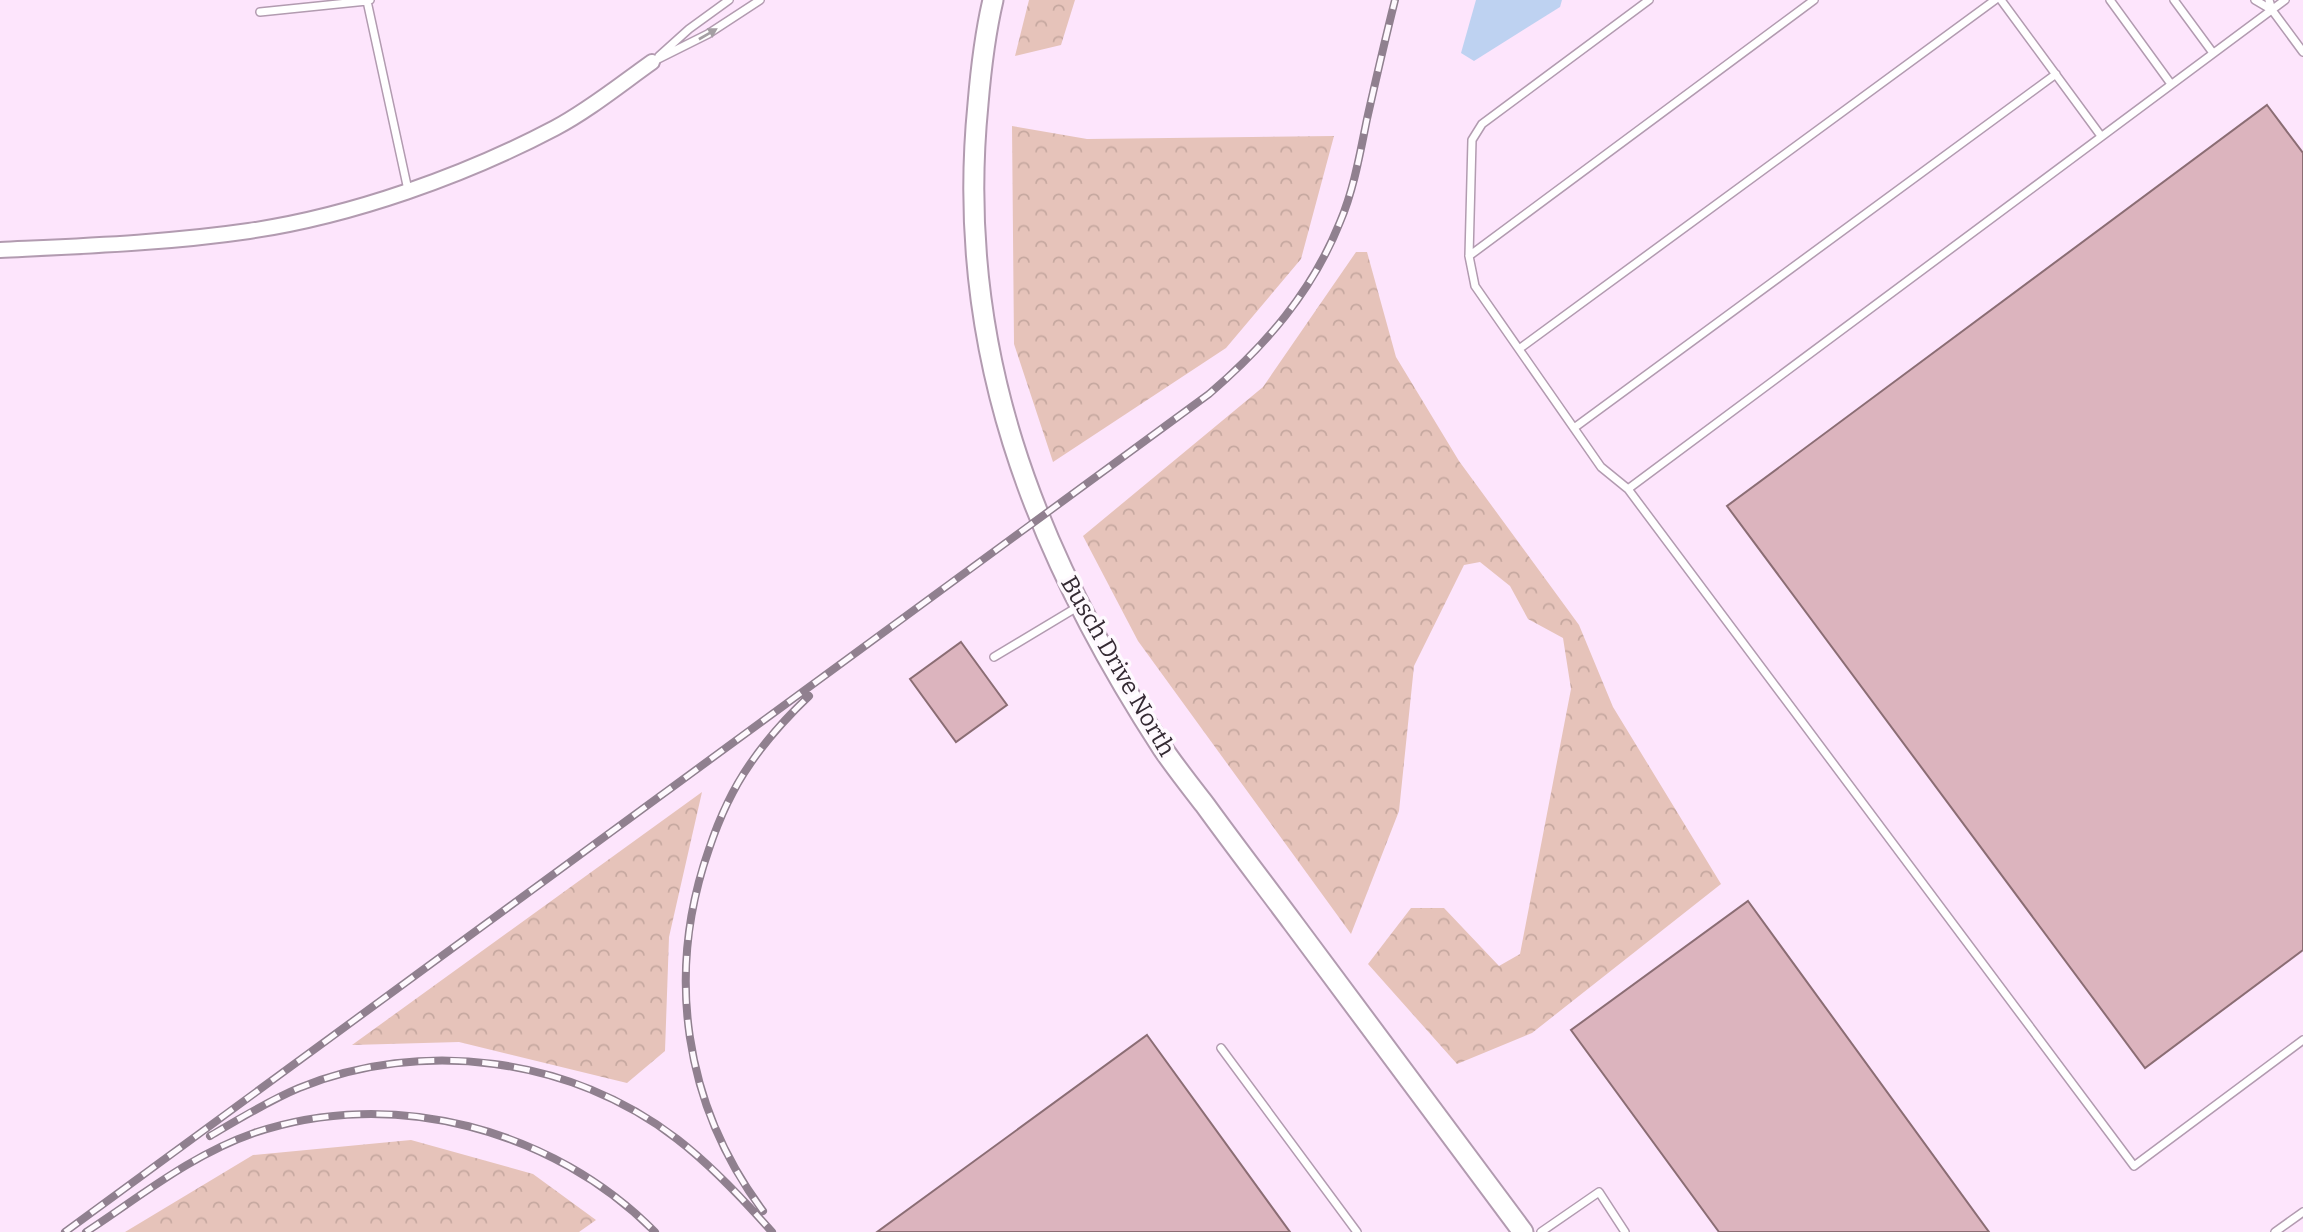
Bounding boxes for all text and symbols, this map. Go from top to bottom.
one-way arrow [698,28,717,40]
street label: Busch Drive North [1055,571,1181,761]

